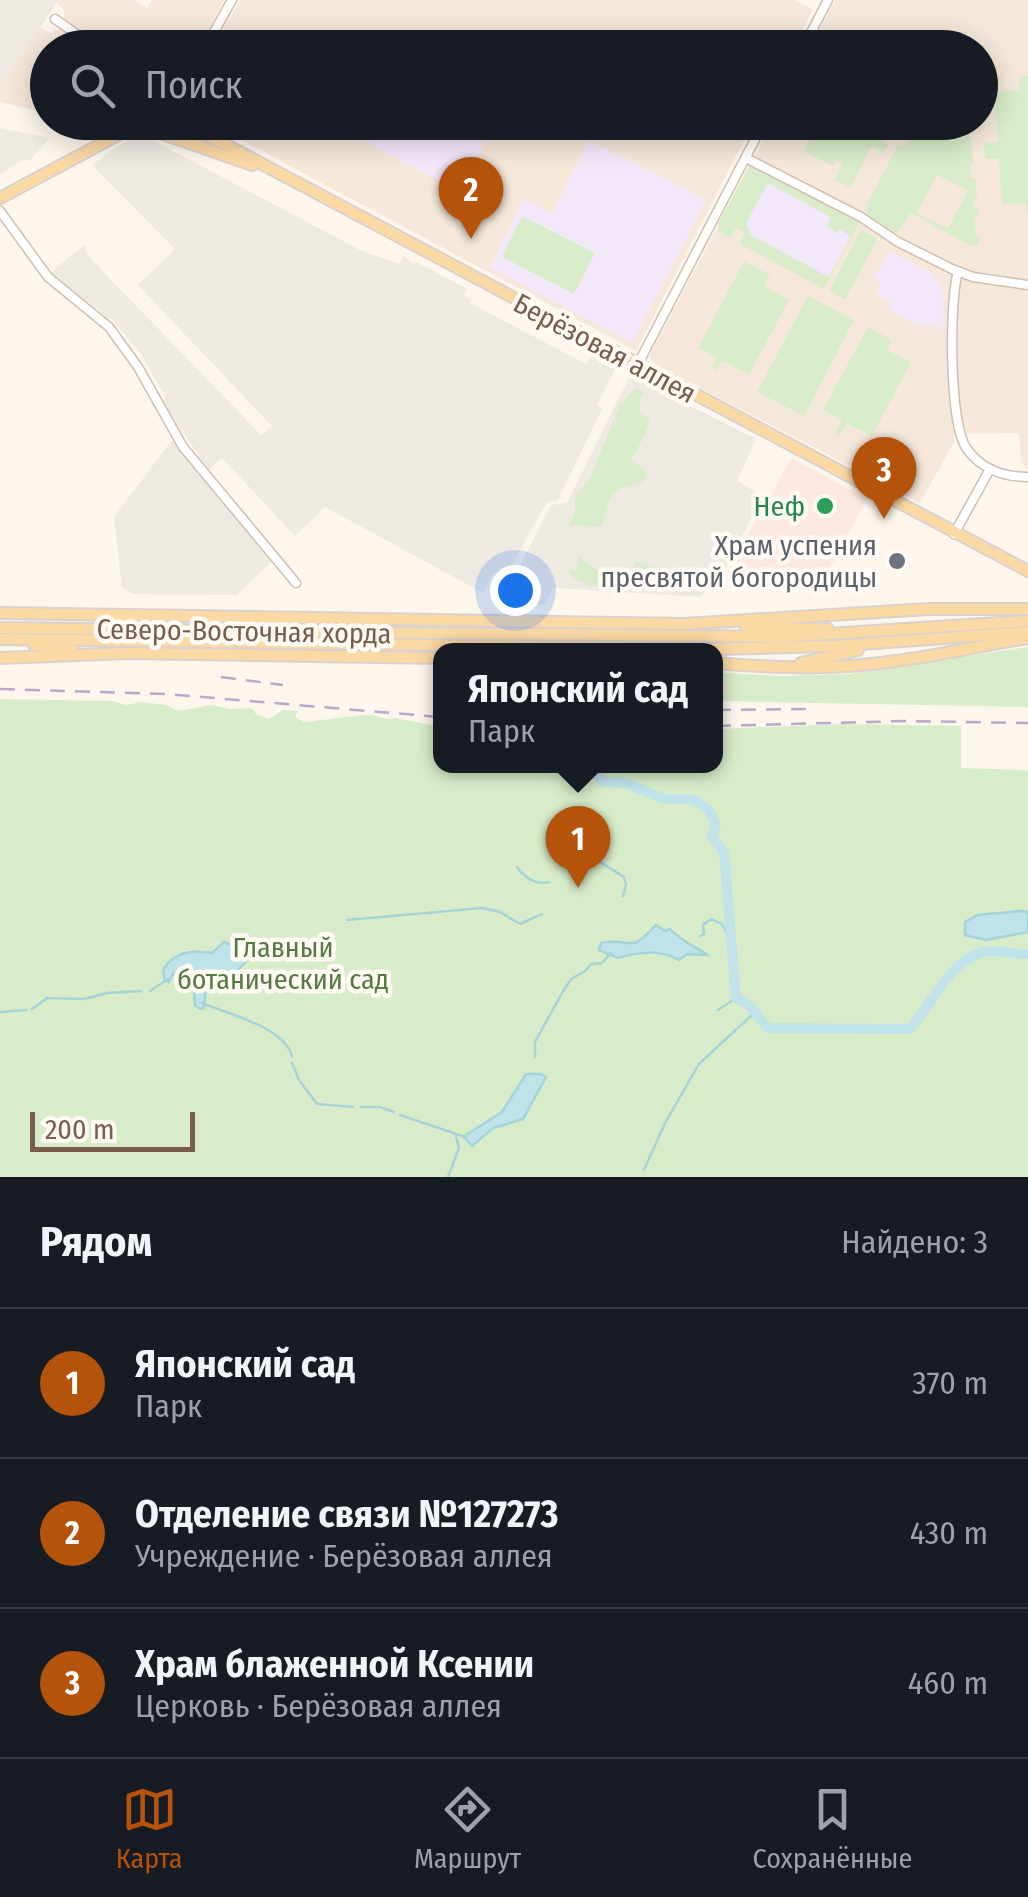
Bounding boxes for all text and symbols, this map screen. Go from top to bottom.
search box [30,30,998,140]
icon: search [65,58,120,113]
text: Поиск [145,62,242,108]
pin: 2 [438,156,504,239]
street label: Берёзовая аллея [508,287,701,410]
pin: 3 [852,436,916,519]
place label: Неф [754,490,805,523]
marker: Неф [814,495,836,517]
place label: Храм успения пресвятой богородицы [600,529,877,594]
marker: Храм успения пресвятой богородицы [886,550,908,572]
your location [490,565,541,616]
street label: Северо-Восточная хорда [96,612,392,651]
popup [433,643,723,773]
text: Японский сад [468,666,688,712]
text: Парк [468,712,535,750]
pin: 1 [546,806,610,888]
park label: Главный ботанический сад [177,931,389,996]
scale bar [30,1107,195,1152]
text: 200 m [45,1113,115,1146]
text: Рядом [40,1217,152,1267]
text: Найдено: 3 [841,1223,988,1261]
text: Японский сад [135,1341,355,1387]
text: 1 [66,1364,79,1402]
text: 370 m [912,1364,988,1402]
text: Парк [135,1387,202,1425]
text: Отделение связи №127273 [135,1491,558,1537]
text: 2 [65,1514,80,1552]
text: 430 m [910,1514,988,1552]
text: Учреждение · Берёзовая аллея [135,1537,553,1575]
text: Храм блаженной Ксении [135,1641,534,1687]
text: 3 [65,1664,80,1702]
text: 460 m [908,1664,988,1702]
text: Церковь · Берёзовая аллея [135,1687,502,1725]
tab: Карта [116,1782,183,1875]
tab: Маршрут [414,1782,521,1875]
tab: Сохранённые [752,1782,912,1875]

